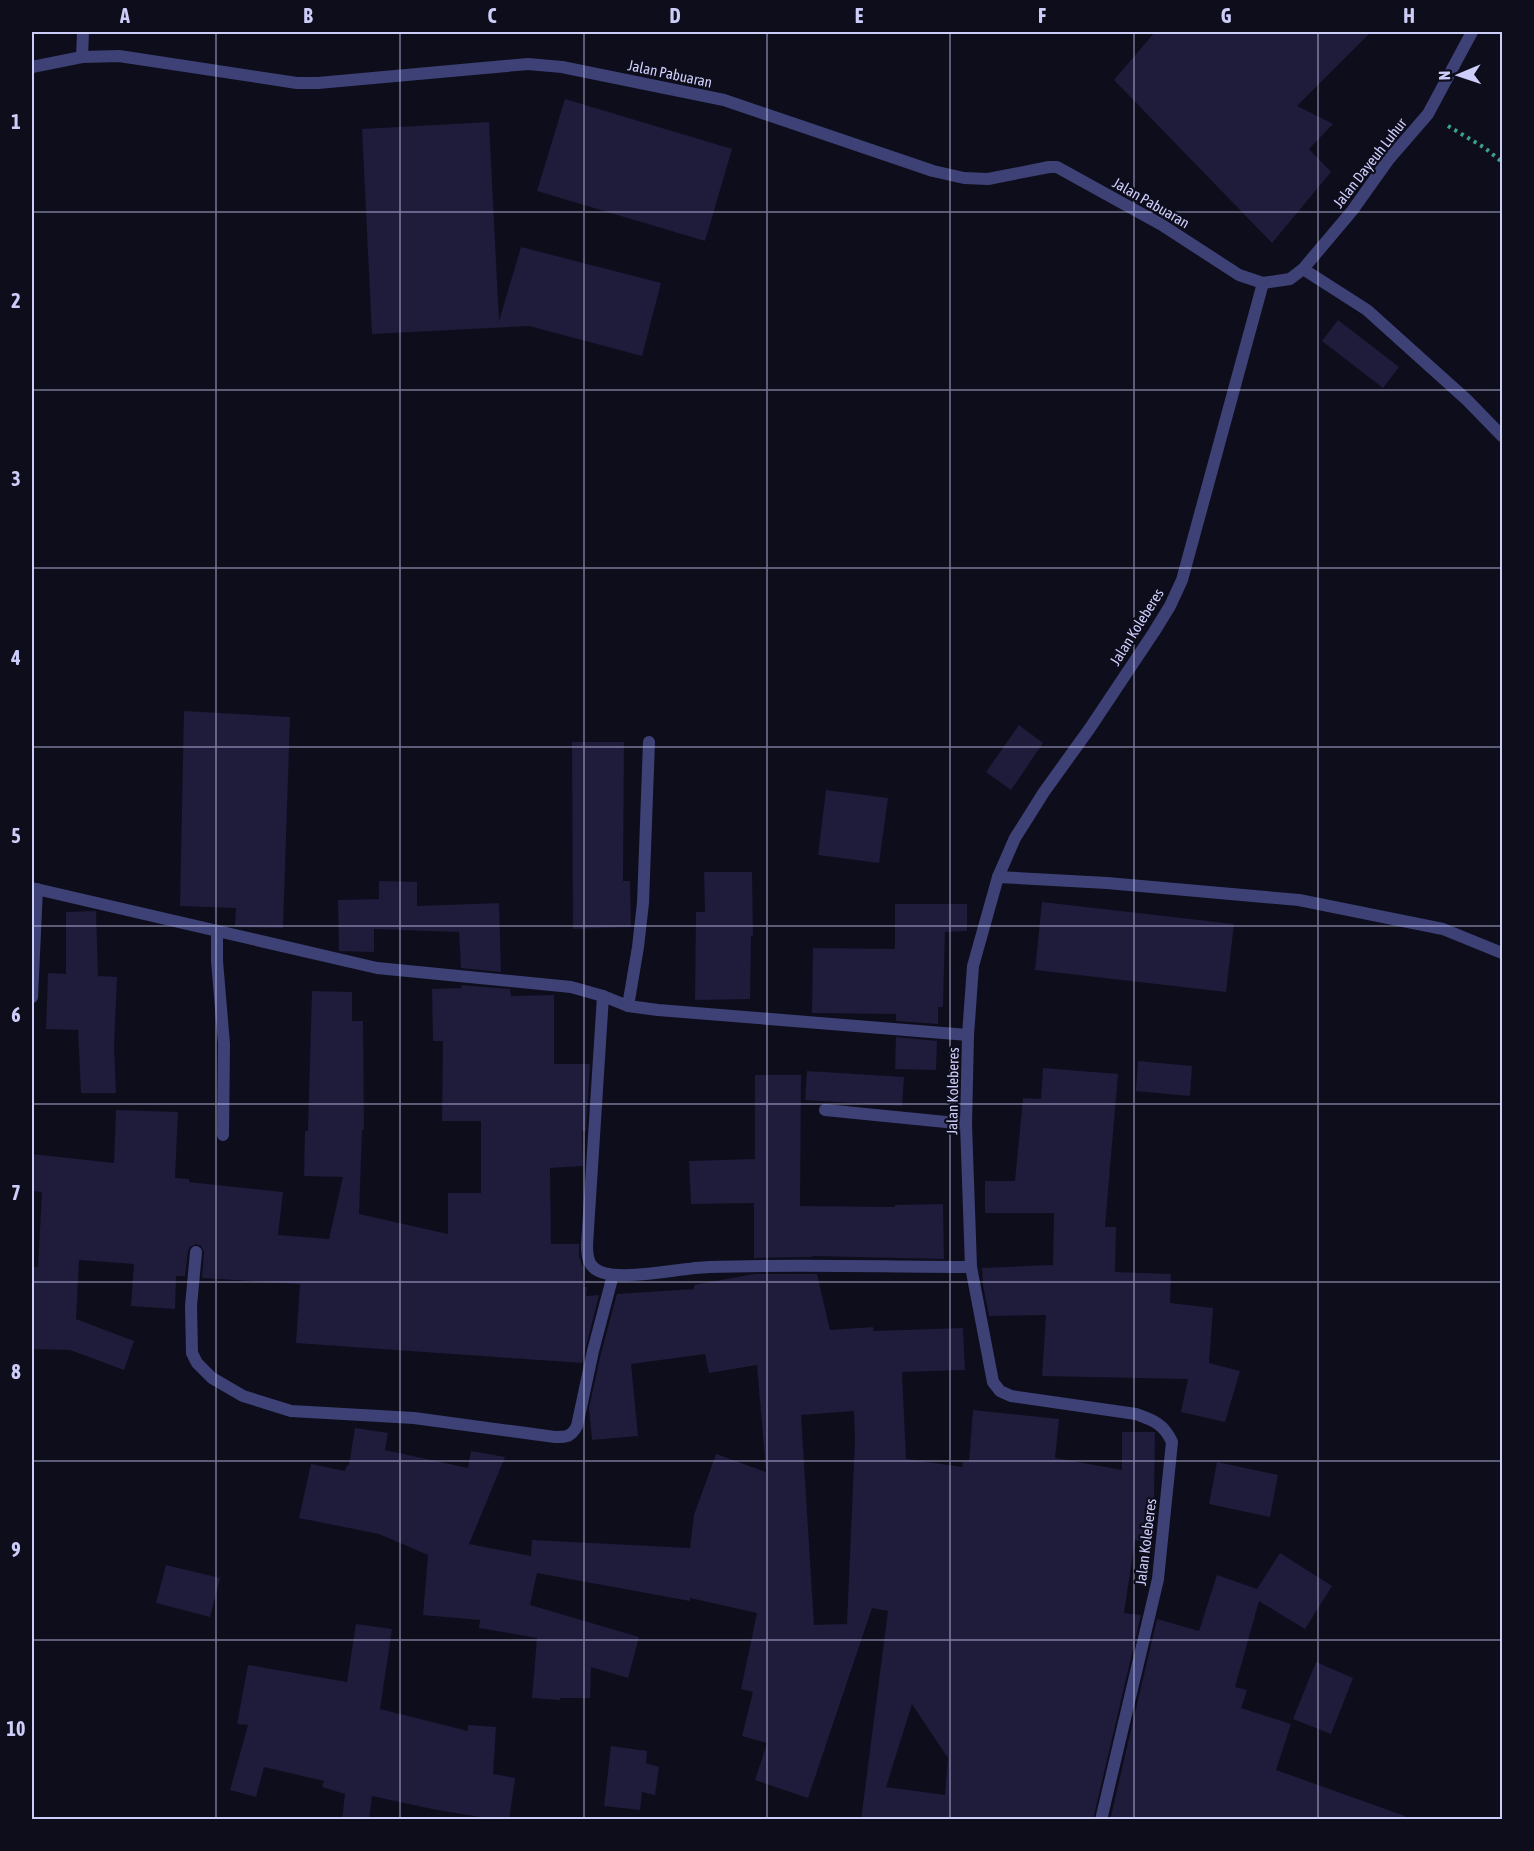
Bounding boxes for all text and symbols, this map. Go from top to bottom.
text: A [119,4,130,27]
text: B [303,4,313,27]
text: C [488,4,497,27]
text: D [669,4,681,27]
text: E [855,4,864,27]
text: F [1038,4,1046,27]
text: G [1221,4,1232,27]
text: H [1403,4,1415,27]
north arrow [1429,45,1489,105]
street label: Jalan Pabuaran [626,56,714,91]
text: N [1435,70,1453,81]
text: 1 [11,110,21,133]
street label: Jalan Dayeuh Luhur [1329,114,1410,211]
street label: Jalan Pabuaran [1110,174,1193,231]
text: 2 [11,289,21,312]
text: 3 [11,467,21,490]
street label: Jalan Koleberes [1106,585,1167,668]
text: 4 [10,646,21,669]
text: 5 [11,824,21,847]
text: 6 [11,1003,21,1026]
street label: Jalan Koleberes [943,1047,962,1135]
text: 7 [11,1181,21,1204]
text: 8 [11,1360,21,1383]
street label: Jalan Koleberes [1132,1498,1159,1586]
text: 9 [11,1538,21,1561]
text: 10 [7,1717,25,1740]

